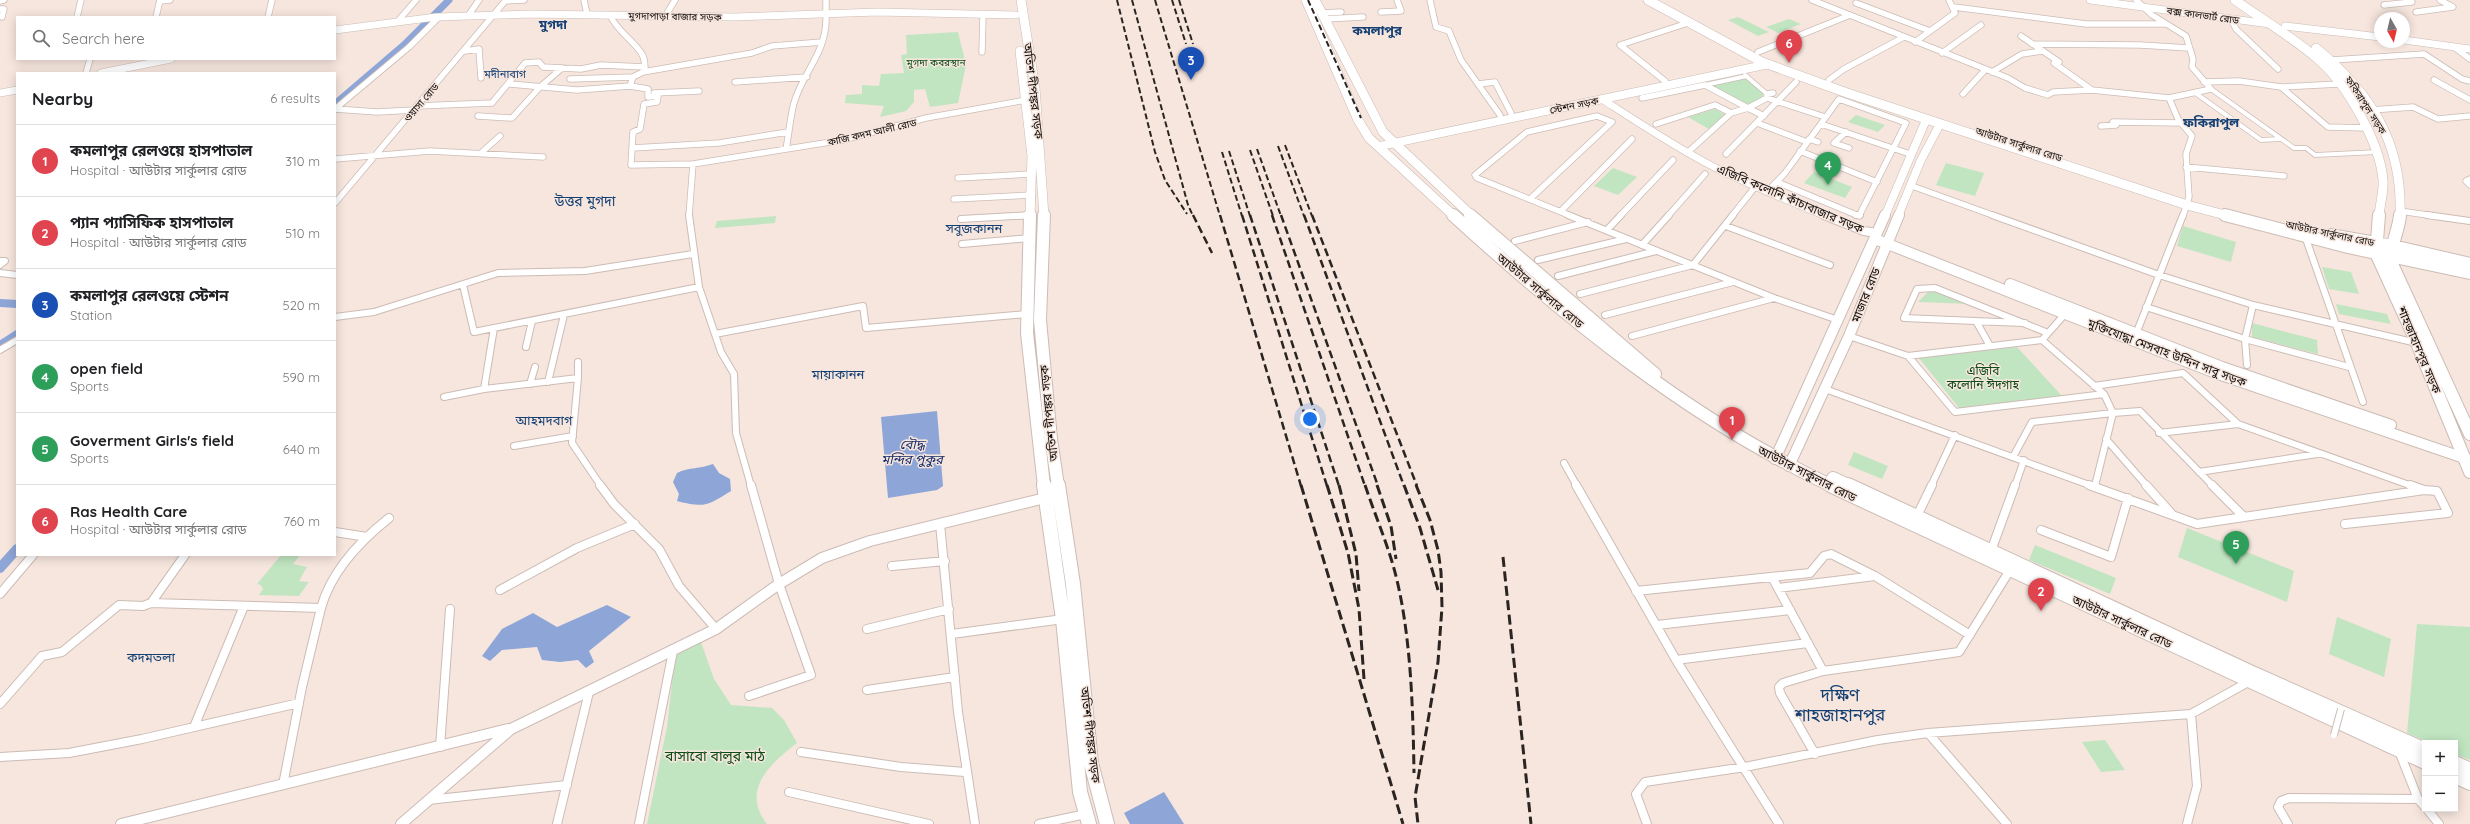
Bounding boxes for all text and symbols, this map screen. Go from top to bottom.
street label: বক্স কালভার্ট রোড [2165,4,2241,27]
street label: মুগদাপাড়া বাজার সড়ক [627,9,723,24]
north arrow [2374,12,2410,48]
search box [16,16,336,60]
district label: মুগদা [538,16,567,33]
district label: কমলাপুর [1351,22,1402,39]
icon: search [30,27,52,49]
text: Search here [62,29,145,48]
pin: 6 [1776,30,1802,63]
street label: অতিশ দীপঙ্কর সড়ক [1020,41,1047,140]
pin: 3 [1178,47,1204,80]
park label: মুগদা কবরস্থান [906,56,966,69]
district label: মদীনাবাগ [483,67,527,81]
street label: ফকিরাপুল সড়ক [2342,73,2390,137]
street label: ওয়াসা রোড [401,80,442,124]
text: Nearby [32,88,93,109]
text: 6 results [270,90,320,106]
street label: স্টেশন সড়ক [1548,94,1601,117]
district label: ফকিরাপুল [2182,114,2239,131]
street label: কাজি কদম আলী রোড [825,116,919,149]
street label: আউটার সার্কুলার রোড [1973,124,2065,165]
text: কমলাপুর রেলওয়ে হাসপাতাল [70,141,252,160]
pin: 4 [1815,152,1841,185]
text: 1 [42,153,48,169]
text: 310 m [285,153,320,169]
street label: এজিবি কলোনি কাঁচাবাজার সড়ক [1714,161,1866,236]
text: Hospital · আউটার সার্কুলার রোড [70,162,247,178]
district label: উত্তর মুগদা [553,192,616,210]
text: প্যান প্যাসিফিক হাসপাতাল [70,213,233,232]
street label: আউটার সার্কুলার রোড [2283,218,2376,249]
district label: সবুজকানন [945,220,1002,237]
text: 2 [41,225,49,241]
text: 510 m [285,225,320,241]
text: Hospital · আউটার সার্কুলার রোড [70,234,247,250]
street label: আউটার সার্কুলার রোড [1492,249,1587,332]
street label: মাজার রোড [1847,265,1883,325]
text: কমলাপুর রেলওয়ে স্টেশন [70,286,229,305]
text: 3 [42,297,48,313]
text: 520 m [283,297,320,313]
street label: শাহজাহানপুর সড়ক [2393,303,2445,396]
text: Station [70,307,112,323]
street label: মুক্তিযোদ্ধা মেসবাহ উদ্দিন সাবু সড়ক [2084,315,2249,391]
text: open field [70,359,143,378]
park label: এজিবি কলোনি ঈদগাহ [1946,363,2020,392]
street label: অতিশ দীপঙ্কর সড়ক [1036,364,1061,463]
district label: মায়াকানন [811,366,864,382]
text: 4 [41,369,49,385]
text: 590 m [283,369,320,385]
text: Sports [70,378,109,394]
pin: 1 [1719,407,1745,440]
your location [1300,409,1320,429]
district label: আহমদবাগ [515,412,573,428]
text: Goverment Girls's field [70,431,234,450]
water label: বৌদ্ধ মন্দির পুকুর [881,436,945,467]
text: 5 [41,441,49,457]
text: 640 m [283,441,320,457]
street label: আউটার সার্কুলার রোড [1754,442,1859,506]
text: Sports [70,450,109,466]
text: Ras Health Care [70,502,187,521]
text: 6 [41,513,49,529]
text: 760 m [284,513,320,529]
text: Hospital · আউটার সার্কুলার রোড [70,521,247,537]
pin: 5 [2223,531,2249,564]
pin: 2 [2028,578,2054,611]
street label: আউটার সার্কুলার রোড [2068,591,2175,652]
district label: কদমতলা [126,649,175,665]
district label: দক্ষিণ শাহজাহানপুর [1794,684,1886,726]
street label: অতিশ দীপঙ্কর সড়ক [1077,685,1104,784]
map controls [2422,740,2458,812]
button: + [2422,740,2458,776]
park label: বাসাবো বালুর মাঠ [664,747,765,765]
button: − [2422,776,2458,812]

